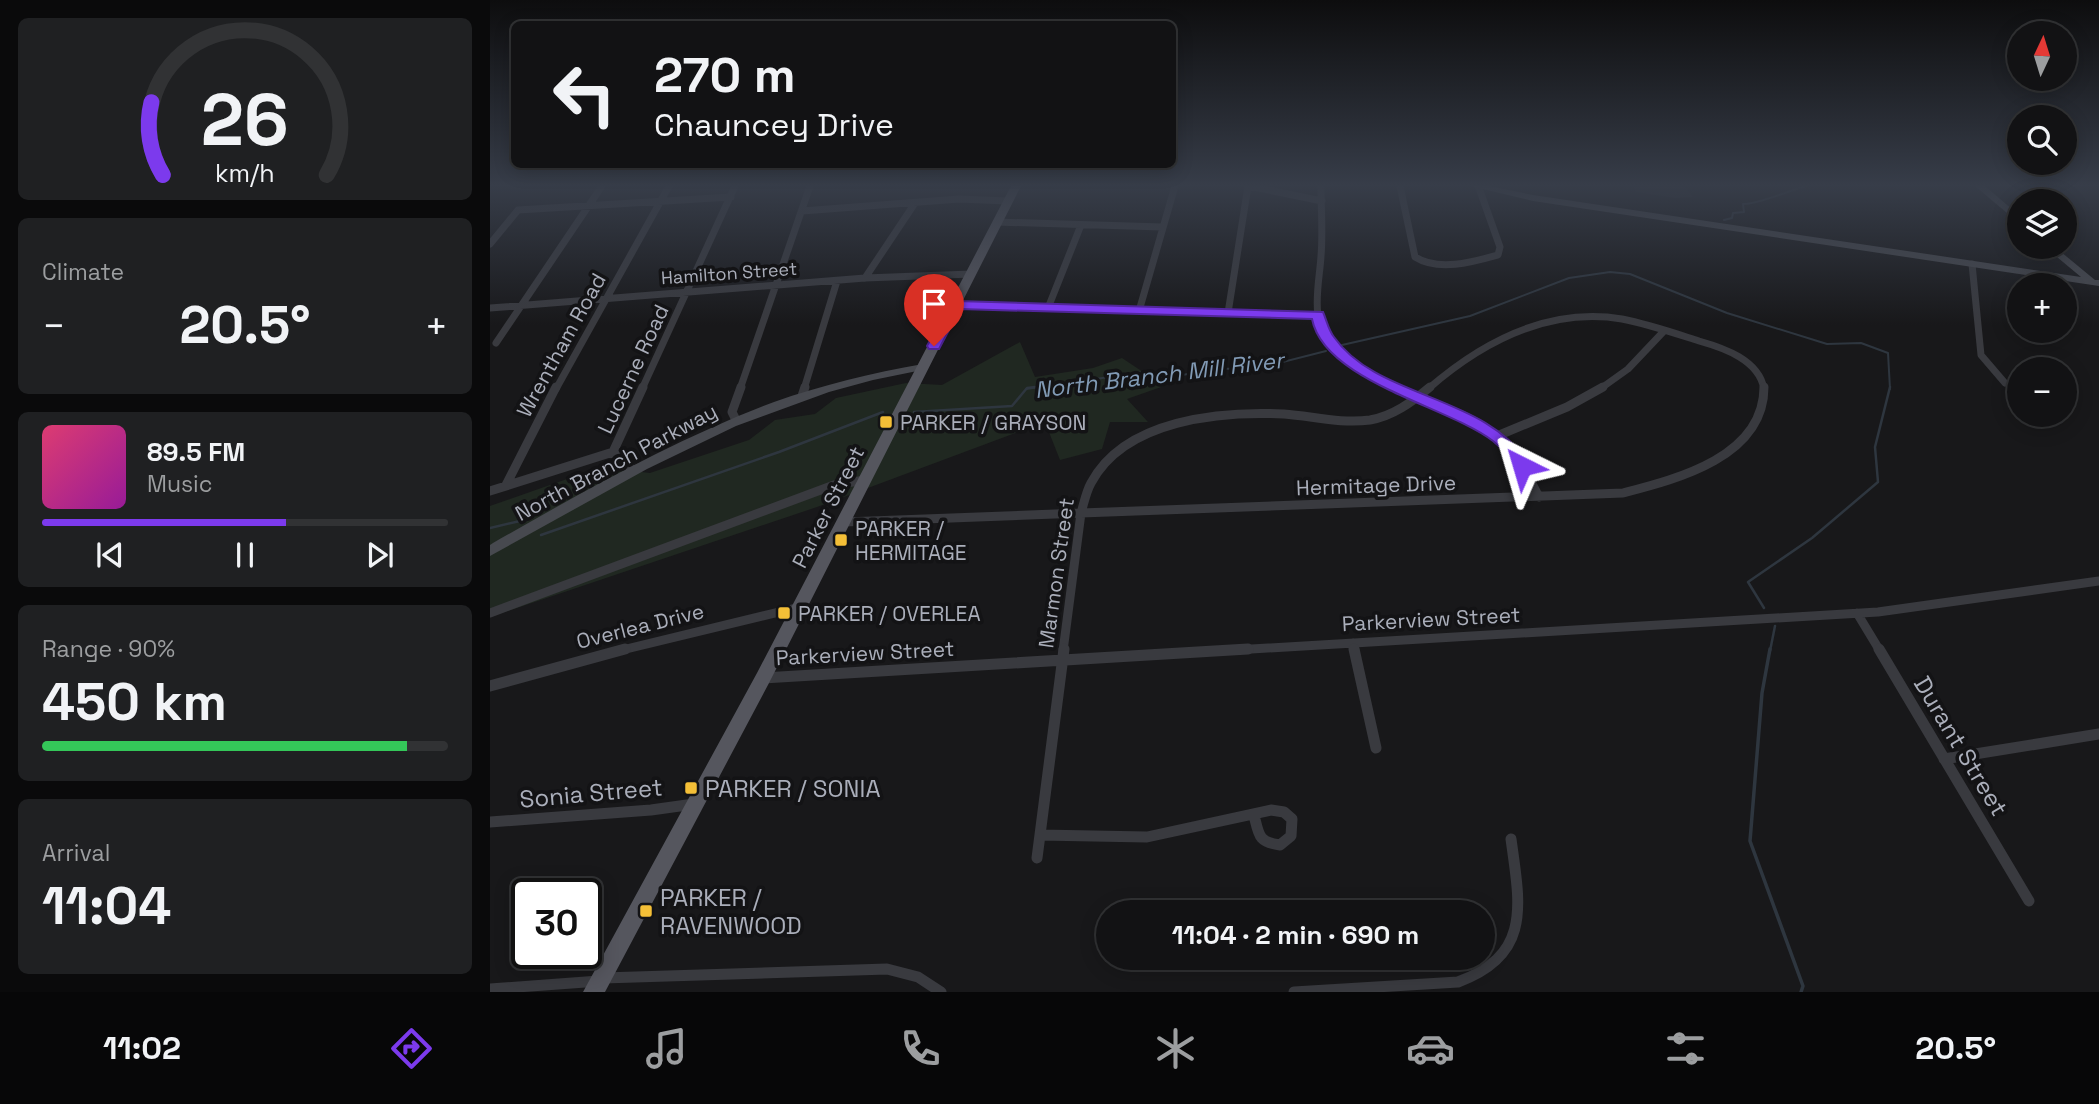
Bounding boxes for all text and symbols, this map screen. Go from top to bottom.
north arrow [2007,21,2077,91]
map controls [2007,21,2077,427]
text: 270 m [654,44,796,106]
icon: left [539,49,630,140]
text: 26 [201,73,289,166]
text: Chauncey Drive [654,105,894,145]
button: search [2007,105,2077,175]
text: km/h [215,157,275,189]
button: layers [2007,189,2077,259]
text: Climate [42,257,124,287]
street label: Hamilton Street [660,257,798,289]
street label: Wrentham Road [510,268,612,422]
button: + [2007,273,2077,343]
pin [904,274,964,346]
icon: arrive [915,285,953,323]
text: 20.5° [179,292,311,358]
street label: Lucerne Road [591,300,675,438]
text: − [42,302,66,350]
text: + [424,302,448,350]
water label: North Branch Mill River [1033,345,1287,405]
button: − [2007,357,2077,427]
street label: North Branch Parkway [510,397,722,527]
place label: PARKER / GRAYSON [900,409,1086,436]
marker: PARKER / GRAYSON [878,414,894,430]
position arrow [1485,429,1559,503]
text: 89.5 FM [147,435,245,469]
street label: Parker Street [786,442,870,572]
text: Music [147,469,212,499]
street label: Hermitage Drive [1295,469,1457,501]
street label: Marmon Street [1032,496,1080,650]
place label: PARKER / HERMITAGE [855,515,967,566]
marker: PARKER / HERMITAGE [833,532,849,548]
icon: previous [91,536,129,574]
icon: pause [226,536,264,574]
icon: next [361,536,399,574]
street label: Overlea Drive [573,597,707,655]
place label: PARKER / OVERLEA [798,600,981,627]
street label: Parkerview Street [1341,601,1521,637]
marker: PARKER / OVERLEA [776,605,792,621]
text: Range · 90% [42,634,175,664]
street label: Parkerview Street [775,635,955,671]
text: 450 km [42,669,227,735]
street label: Durant Street [1907,670,2015,822]
street label: Sonia Street [518,771,664,815]
place label: PARKER / SONIA [705,773,881,804]
marker: PARKER / SONIA [683,780,699,796]
text: Arrival [42,838,110,868]
text: 11:04 [42,873,171,939]
speed limit sign: 30 [511,878,602,969]
place label: PARKER / RAVENWOOD [660,882,802,941]
marker: PARKER / RAVENWOOD [638,903,654,919]
text: 11:04 · 2 min · 690 m [1172,918,1419,952]
icon: directions [387,1024,436,1073]
icon: music [642,1024,691,1073]
icon: phone [896,1024,945,1073]
icon: climate [1151,1024,1200,1073]
icon: car [1406,1024,1455,1073]
icon: filters [1661,1024,1710,1073]
text: 11:02 [103,1028,181,1068]
text: 20.5° [1915,1028,1996,1068]

